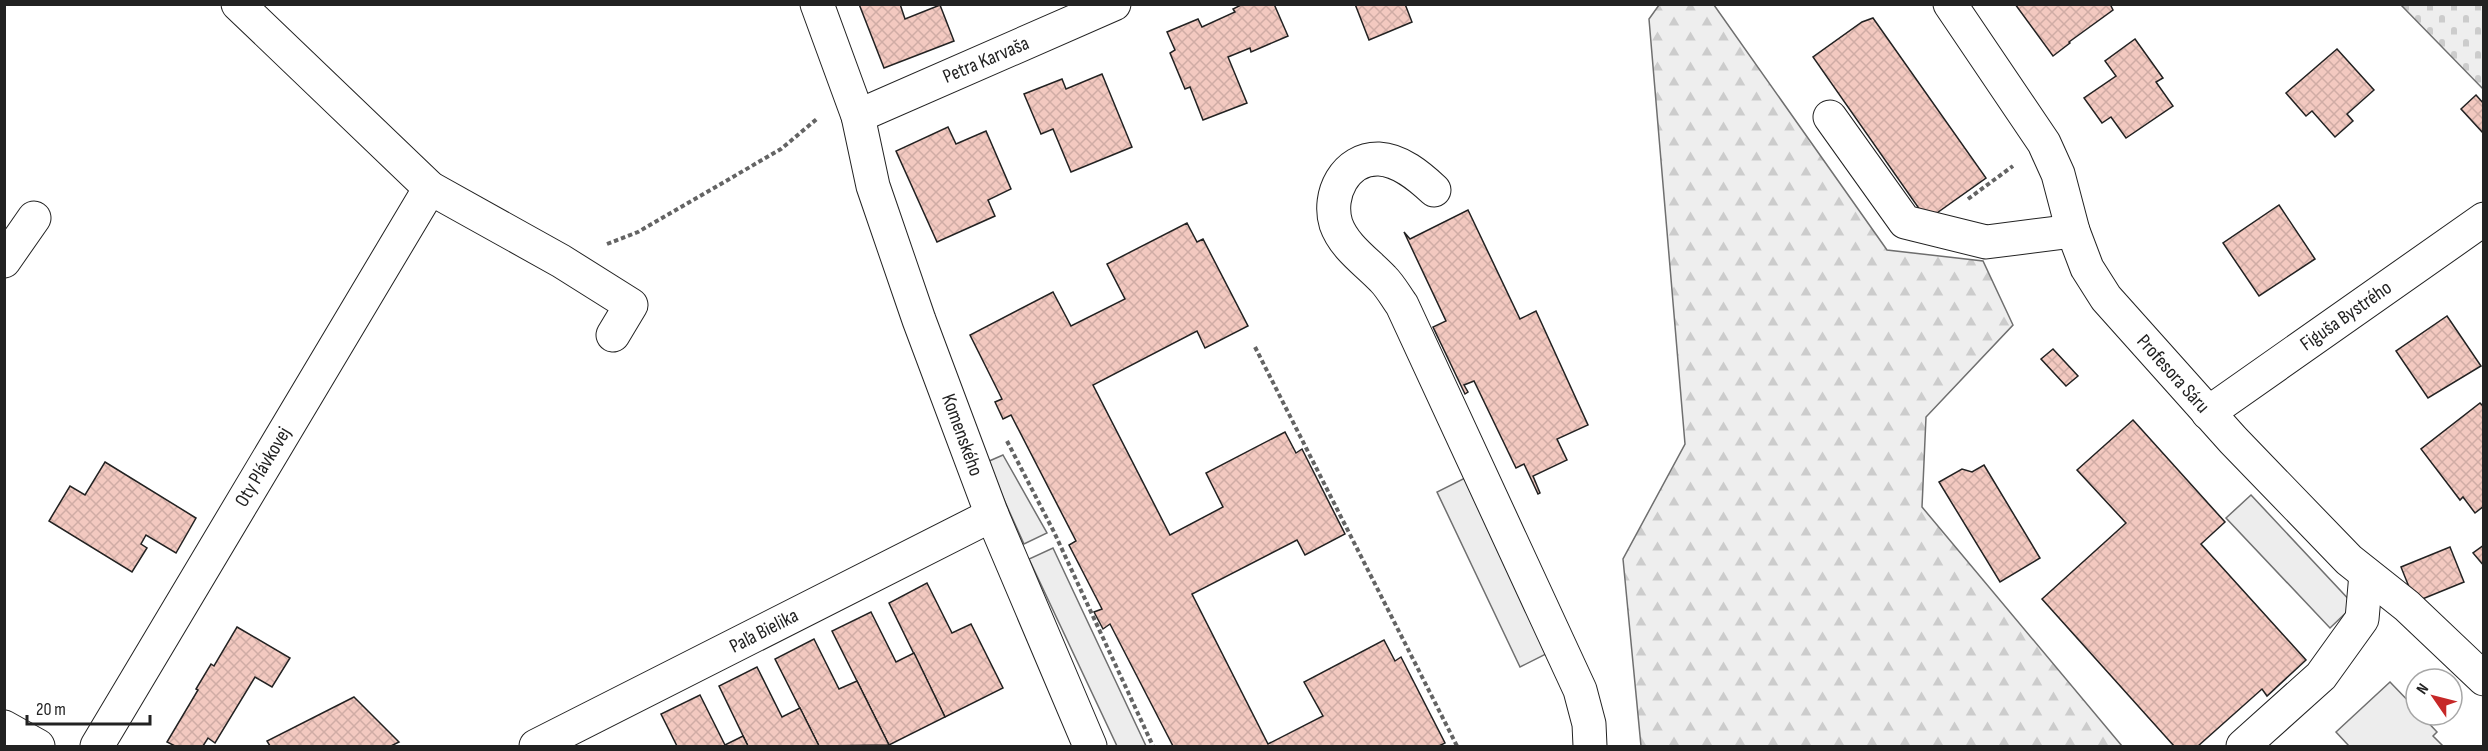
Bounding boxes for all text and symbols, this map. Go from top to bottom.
street label: Petra Karvaša [939,31,1033,89]
street label: Figuša Bystrého [2296,276,2396,356]
street label: Profesora Sáru [2131,330,2215,418]
street label: Komenského [936,391,988,479]
street label: Oty Plávkovej [230,423,296,511]
street label: Paľa Bielika [726,604,802,658]
north arrow [2404,667,2464,727]
text: N [2413,680,2433,698]
scale bar [27,688,150,726]
text: 20 m [36,699,66,720]

